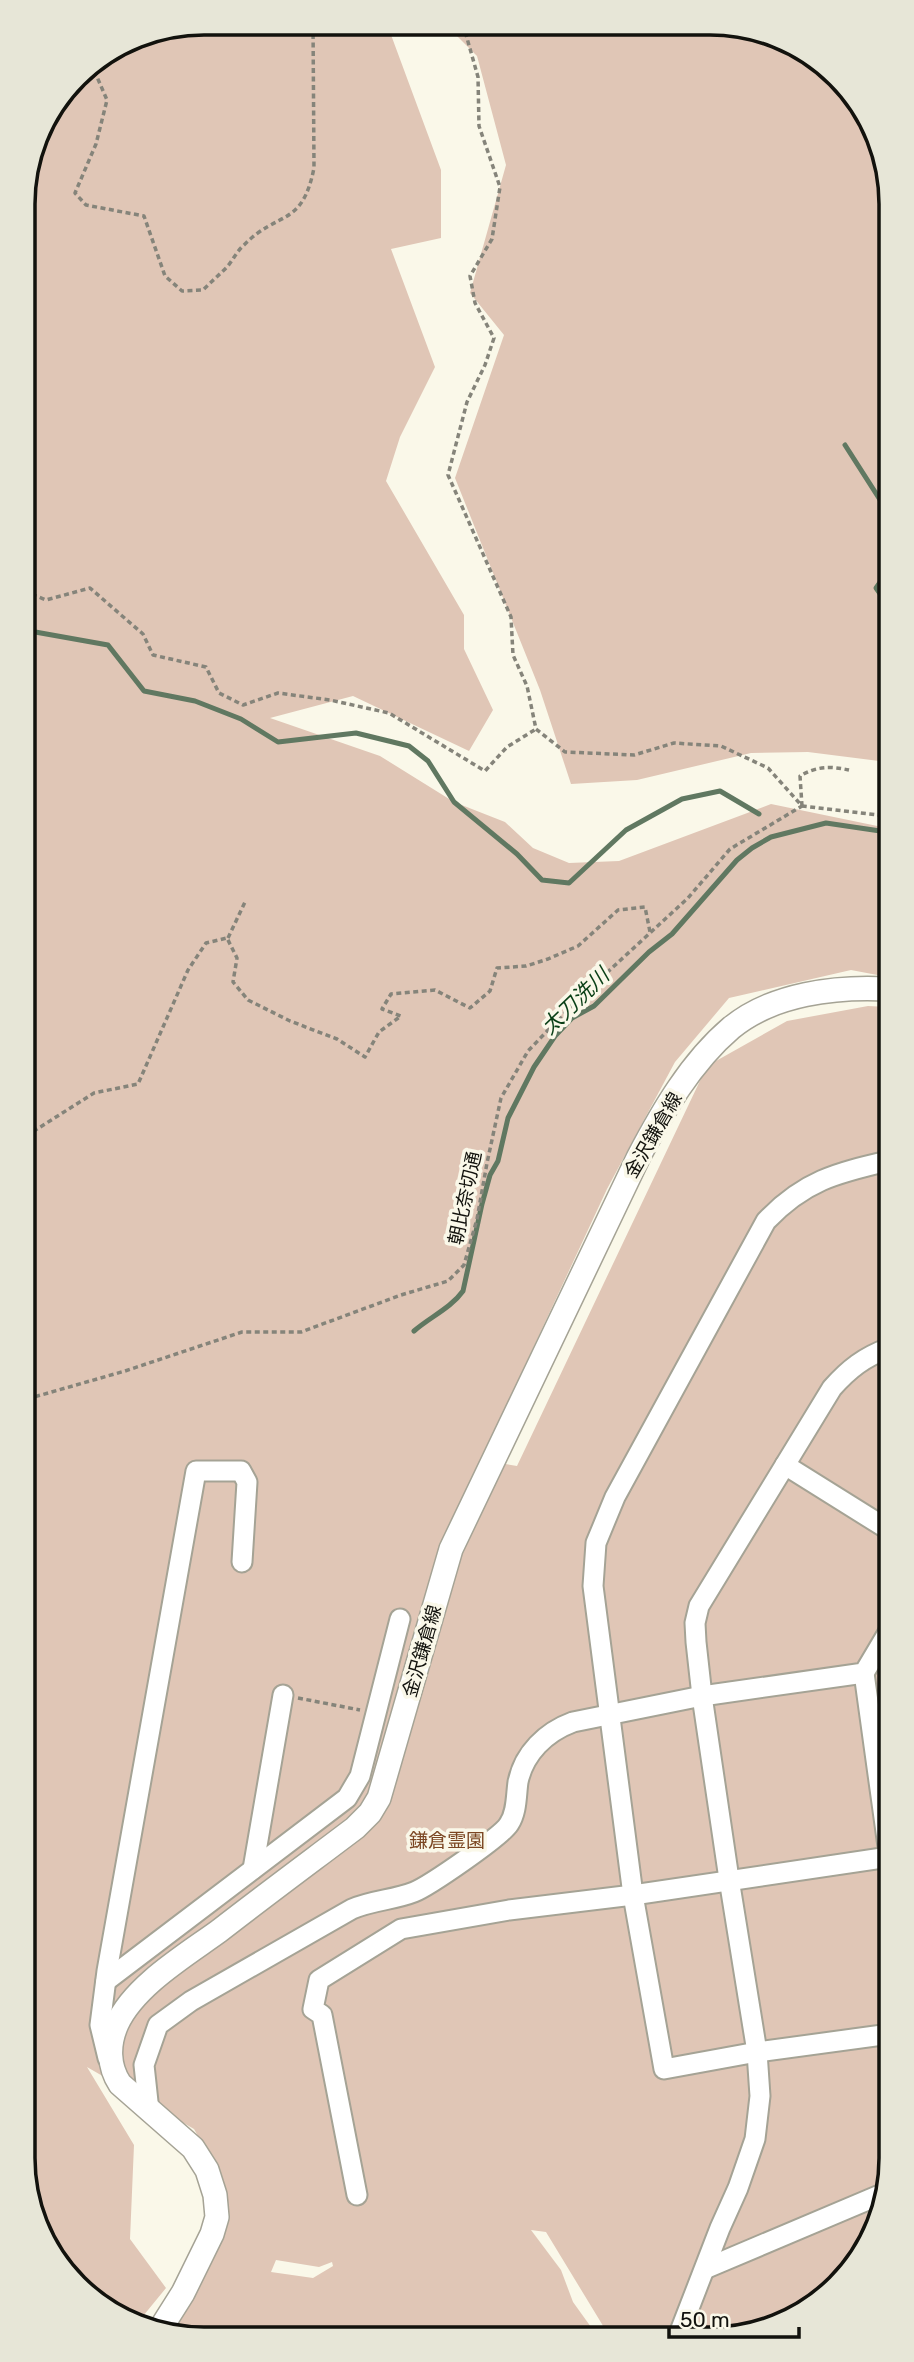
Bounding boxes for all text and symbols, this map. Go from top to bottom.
water label: 太刀洗川 [536,961,615,1039]
street label: 金沢鎌倉線 [619,1088,687,1182]
street label: 朝比奈切通 [444,1149,486,1247]
street label: 金沢鎌倉線 [398,1602,446,1700]
park label: 鎌倉霊園 [409,1829,485,1852]
scale bar [669,2296,799,2340]
text: 50 m [680,2307,730,2332]

